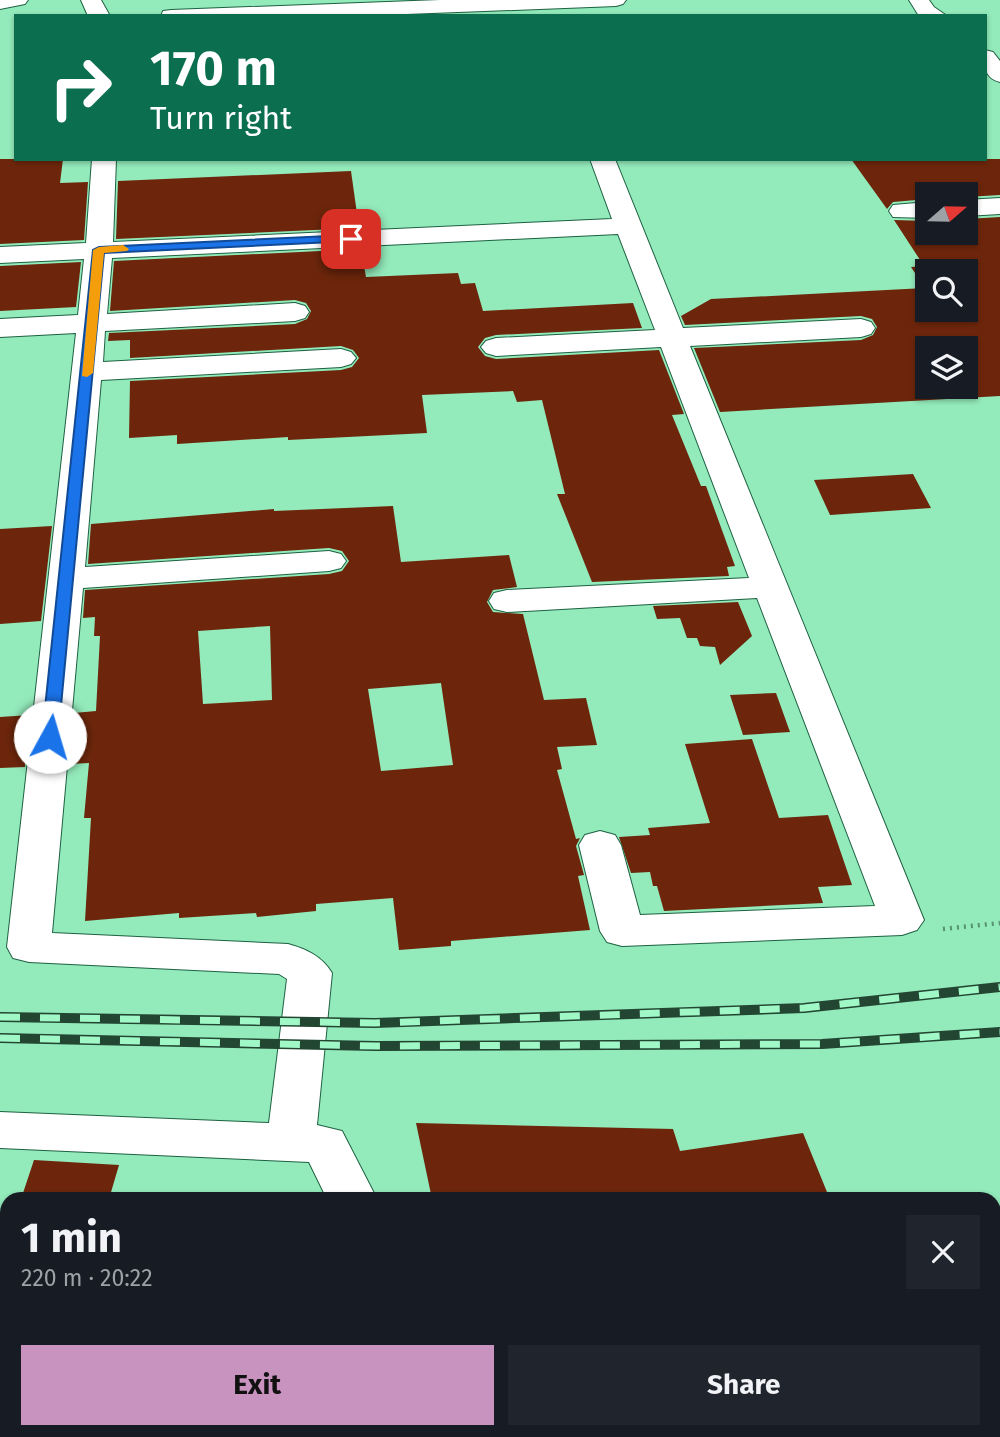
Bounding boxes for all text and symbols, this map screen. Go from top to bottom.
text: 170 m [150,39,277,98]
icon: right [35,42,126,133]
text: Turn right [150,99,292,137]
north arrow [915,182,978,245]
map controls [915,182,978,399]
pin [321,209,381,269]
icon: arrive [332,220,370,258]
button: search [915,259,978,322]
button: layers [915,336,978,399]
position arrow [13,700,87,774]
text: 1 min [21,1213,122,1263]
button: close [906,1215,980,1289]
text: 220 m · 20:22 [21,1264,153,1292]
button: Exit [21,1345,494,1425]
button: Share [508,1345,980,1425]

